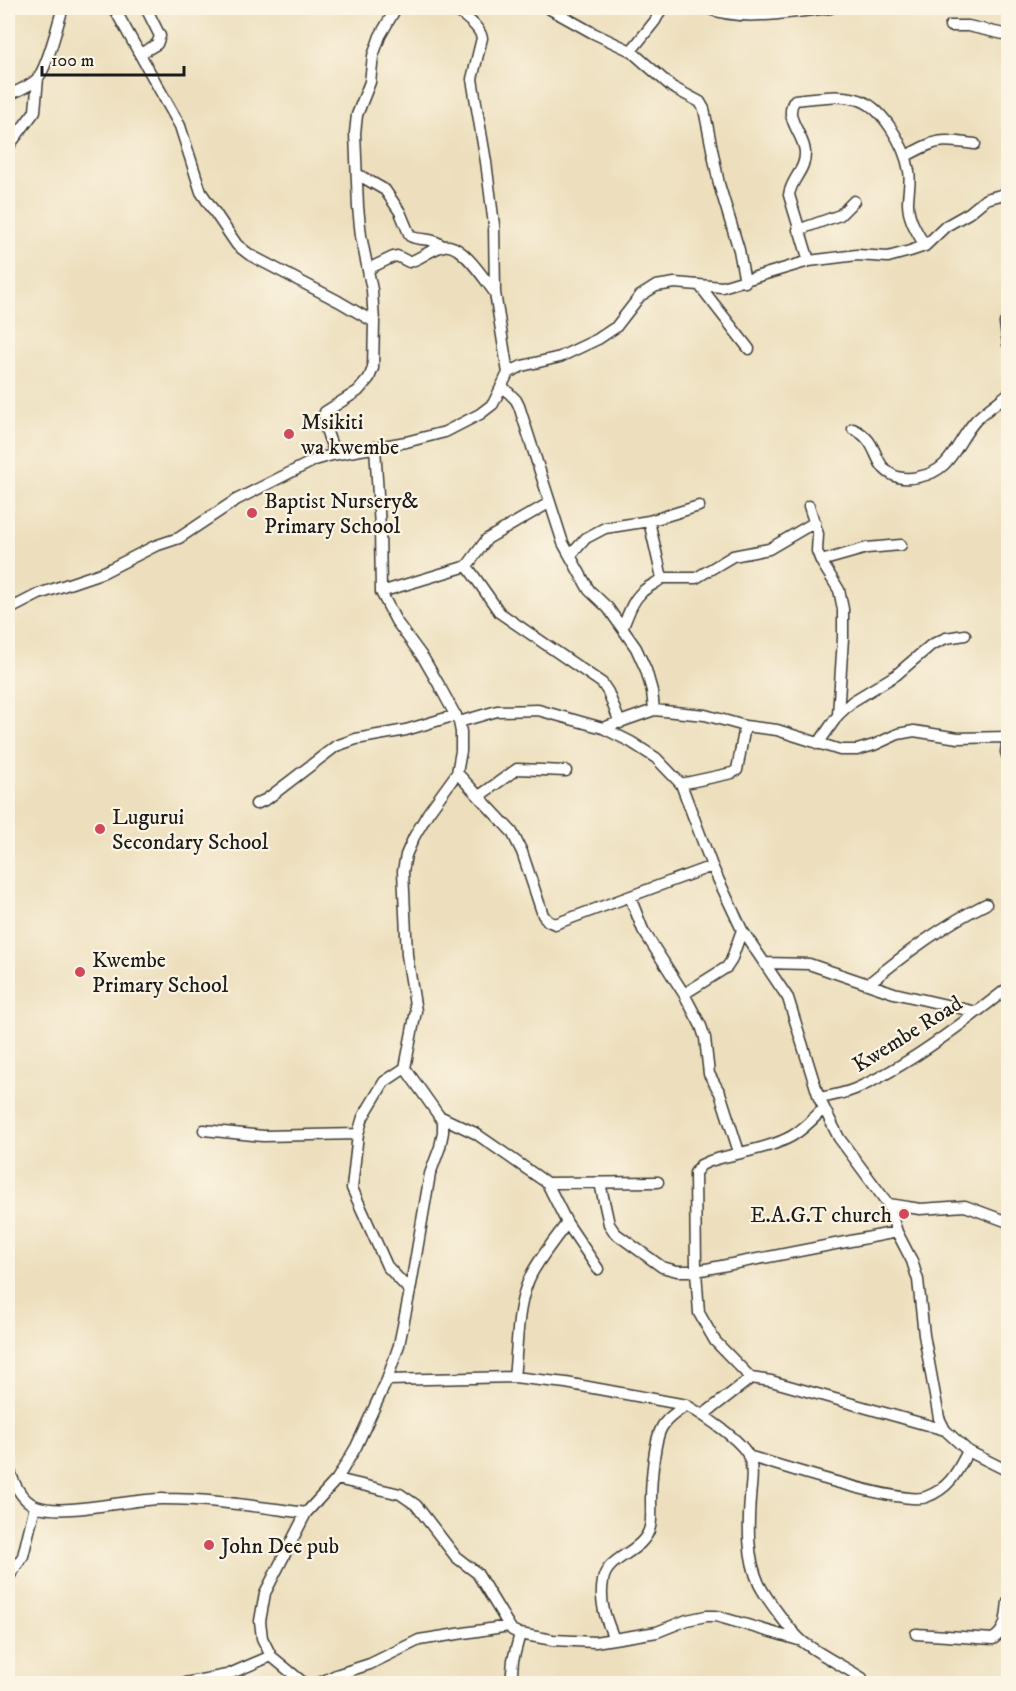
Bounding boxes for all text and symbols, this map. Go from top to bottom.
scale bar [42,39,184,77]
text: 100 m [51,50,94,72]
place label: Msikiti wa kwembe [300,409,399,461]
marker: Msikiti wa kwembe [282,427,296,441]
place label: Baptist Nursery& Primary School [264,488,419,540]
marker: Baptist Nursery& Primary School [245,506,259,520]
place label: Lugurui Secondary School [112,804,269,856]
marker: Lugurui Secondary School [93,822,107,836]
place label: Kwembe Primary School [92,947,229,999]
marker: Kwembe Primary School [73,965,87,979]
street label: Kwembe Road [848,990,968,1079]
place label: E.A.G.T church [750,1202,892,1229]
marker: E.A.G.T church [897,1207,911,1221]
place label: John Dee pub [219,1533,339,1560]
marker: John Dee pub [202,1538,216,1552]

